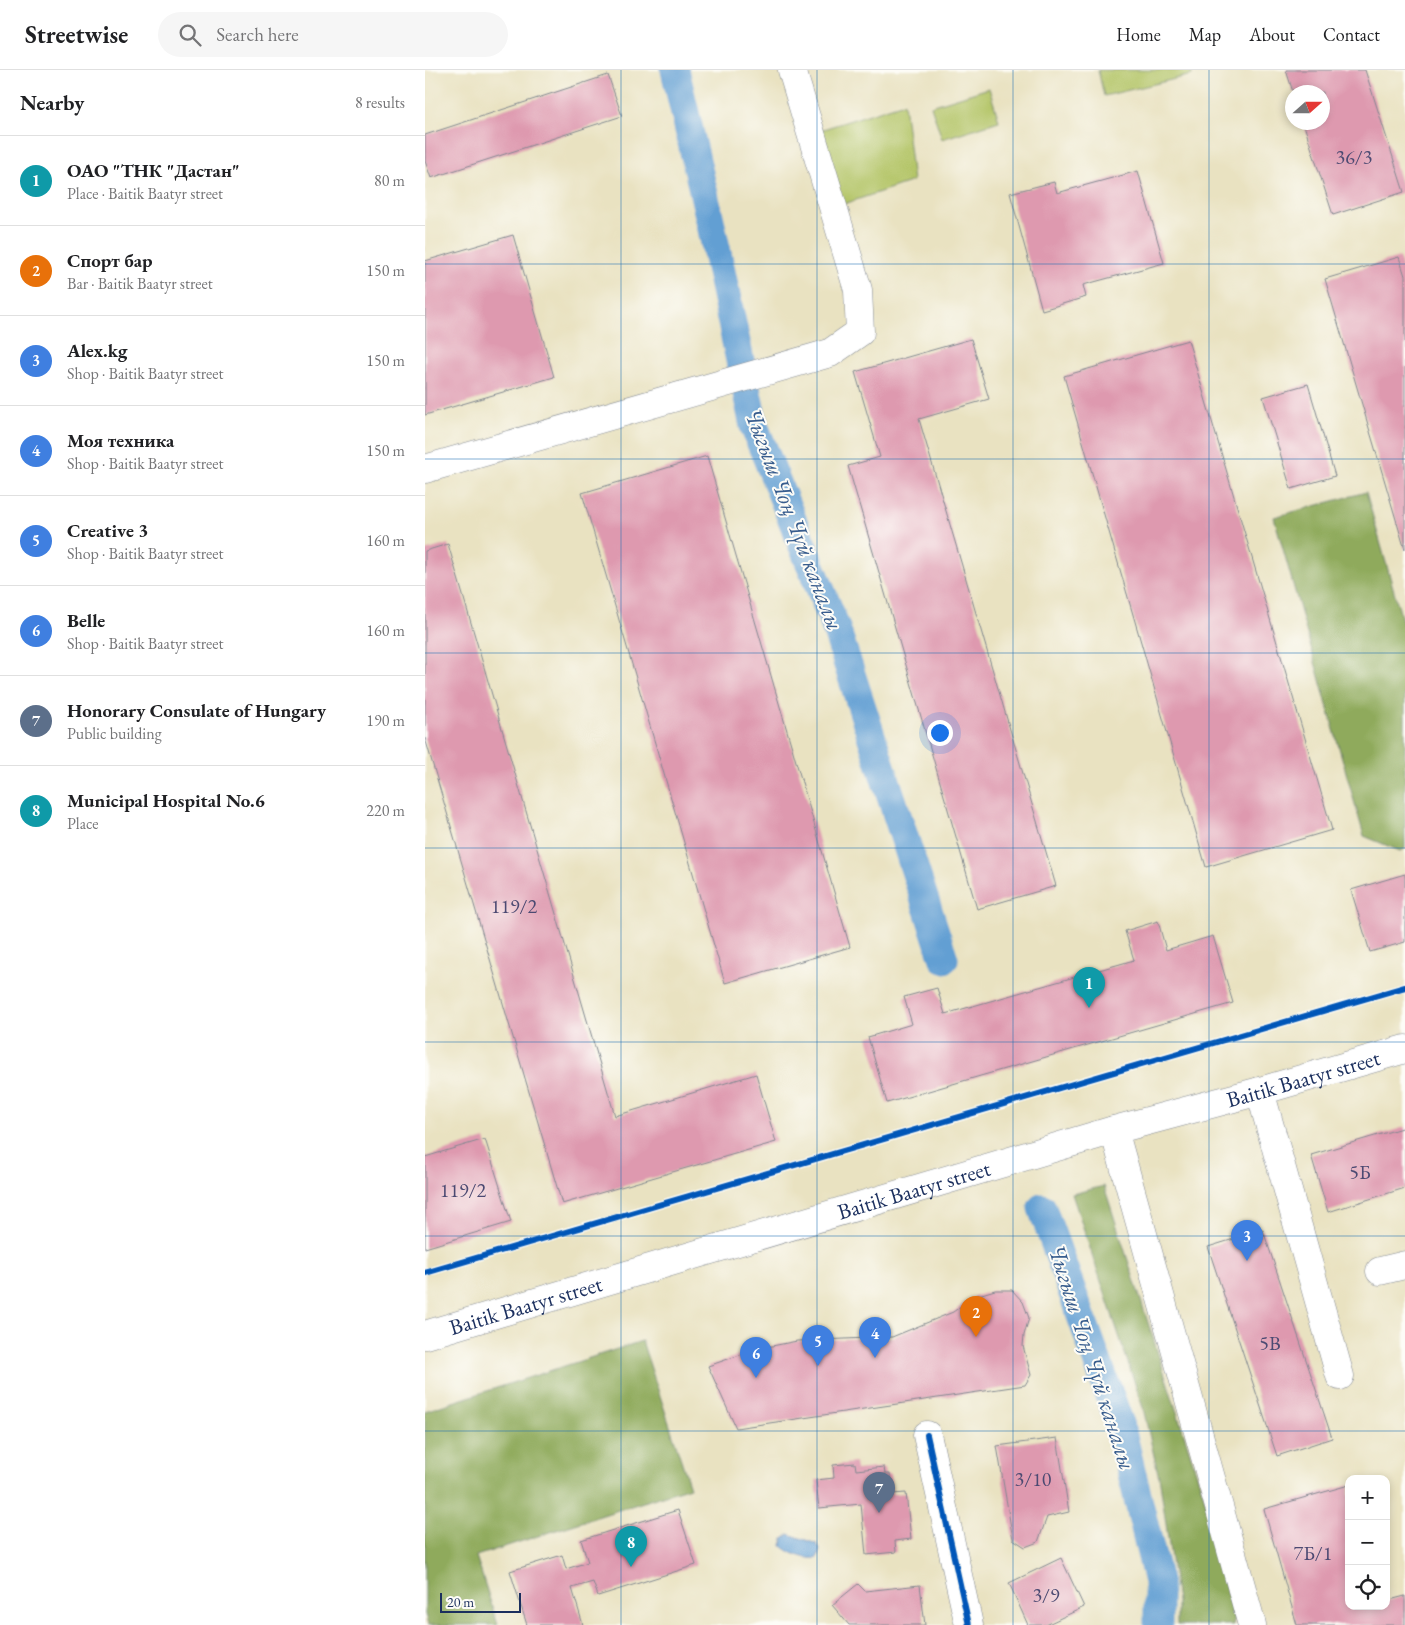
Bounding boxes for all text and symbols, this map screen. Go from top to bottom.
search box [158,12,508,57]
text: Streetwise [25,19,128,50]
icon: search [176,21,204,49]
text: Search here [216,22,299,47]
text: Home [1116,23,1161,46]
text: Map [1189,23,1221,46]
text: About [1249,23,1295,46]
text: Contact [1323,23,1380,46]
north arrow [1285,85,1330,130]
text: Nearby [20,89,84,116]
text: 8 results [355,92,405,113]
house number: 36/3 [1336,144,1372,170]
text: ОАО "ТНК "Дастан" [67,158,239,183]
text: 1 [32,170,40,191]
text: 80 m [374,170,405,191]
text: Place · Baitik Baatyr street [67,183,223,204]
text: Спорт бар [67,248,153,273]
text: 2 [32,260,40,281]
text: 150 m [366,260,405,281]
text: Bar · Baitik Baatyr street [67,273,213,294]
text: Alex.kg [67,338,128,363]
text: 3 [32,350,40,371]
text: 150 m [366,350,405,371]
text: Shop · Baitik Baatyr street [67,363,223,384]
water label: Чыгыш Чоң Чүй каналы [738,403,851,634]
text: Моя техника [67,428,174,453]
text: 4 [32,440,40,461]
text: 150 m [366,440,405,461]
text: Shop · Baitik Baatyr street [67,453,223,474]
text: Creative 3 [67,518,148,543]
text: 5 [32,530,40,551]
text: 160 m [366,530,405,551]
text: Shop · Baitik Baatyr street [67,543,223,564]
text: Belle [67,608,105,633]
text: 6 [32,620,40,641]
text: 160 m [366,620,405,641]
text: Shop · Baitik Baatyr street [67,633,223,654]
text: Honorary Consulate of Hungary [67,698,326,723]
text: 7 [32,710,40,731]
text: 190 m [366,710,405,731]
your location [927,720,953,746]
text: Public building [67,723,162,744]
text: Municipal Hospital No.6 [67,788,265,813]
text: 8 [32,800,40,821]
text: 220 m [366,800,405,821]
text: Place [67,813,99,834]
house number: 119/2 [491,893,538,919]
pin: 1 [1073,967,1105,1008]
street label: Baitik Baatyr street [1223,1043,1383,1114]
street label: Baitik Baatyr street [834,1154,994,1226]
house number: 5Б [1349,1159,1371,1185]
house number: 119/2 [440,1177,487,1203]
pin: 3 [1231,1220,1263,1261]
water label: Чыгыш Чоң Чүй каналы [1041,1240,1144,1474]
street label: Baitik Baatyr street [446,1269,606,1342]
pin: 2 [960,1296,992,1337]
pin: 4 [859,1317,891,1358]
pin: 5 [802,1325,834,1366]
house number: 5В [1259,1330,1281,1356]
pin: 6 [740,1337,772,1378]
house number: 3/10 [1015,1466,1052,1492]
pin: 7 [863,1472,895,1513]
map controls [1345,1475,1390,1610]
button: + [1345,1475,1390,1520]
button: − [1345,1520,1390,1565]
pin: 8 [615,1526,647,1567]
house number: 7Б/1 [1294,1540,1332,1566]
button: locate [1345,1565,1390,1610]
house number: 3/9 [1032,1582,1060,1608]
scale bar [440,1590,521,1613]
text: 20 m [447,1593,474,1611]

